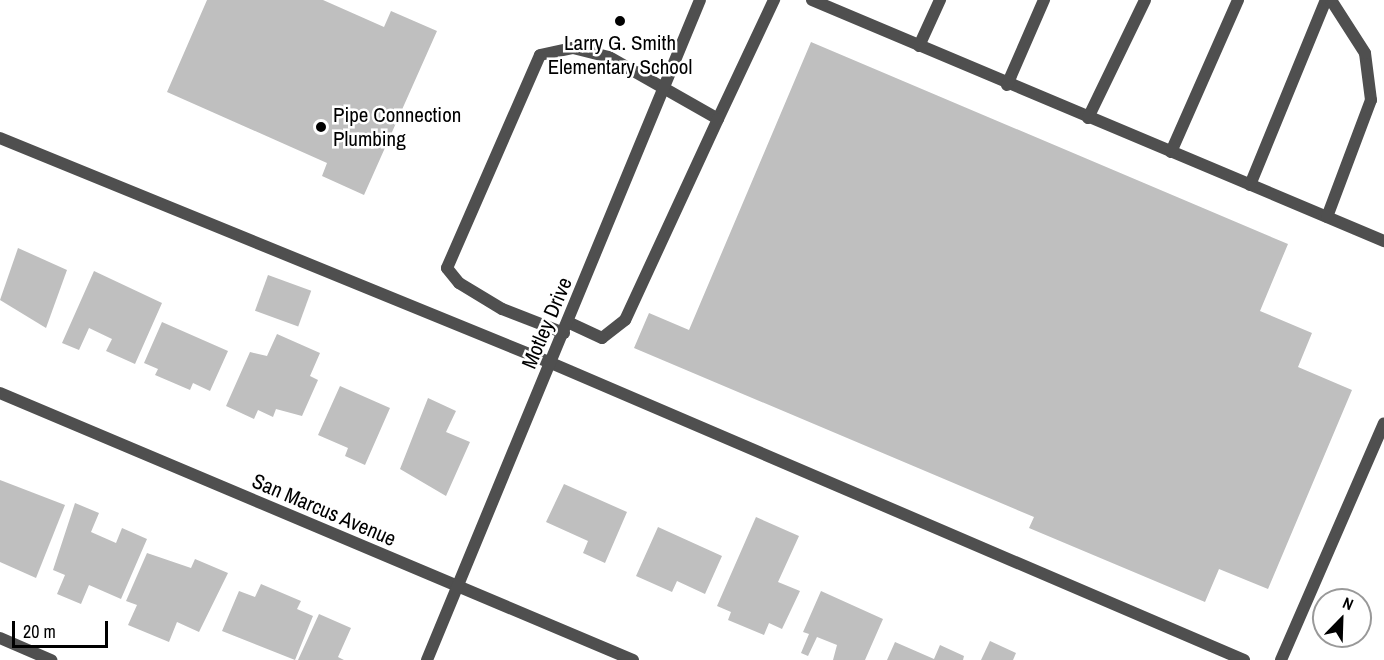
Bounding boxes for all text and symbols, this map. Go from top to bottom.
marker: Larry G. Smith Elementary School [613,14,627,28]
place label: Larry G. Smith Elementary School [548,30,692,80]
place label: Pipe Connection Plumbing [333,102,461,152]
marker: Pipe Connection Plumbing [314,120,328,134]
street label: Motley Drive [517,274,577,372]
street label: San Marcus Avenue [248,468,400,552]
north arrow [1312,588,1372,648]
text: N [1340,591,1357,615]
scale bar [15,609,111,647]
text: 20 m [23,619,56,644]

